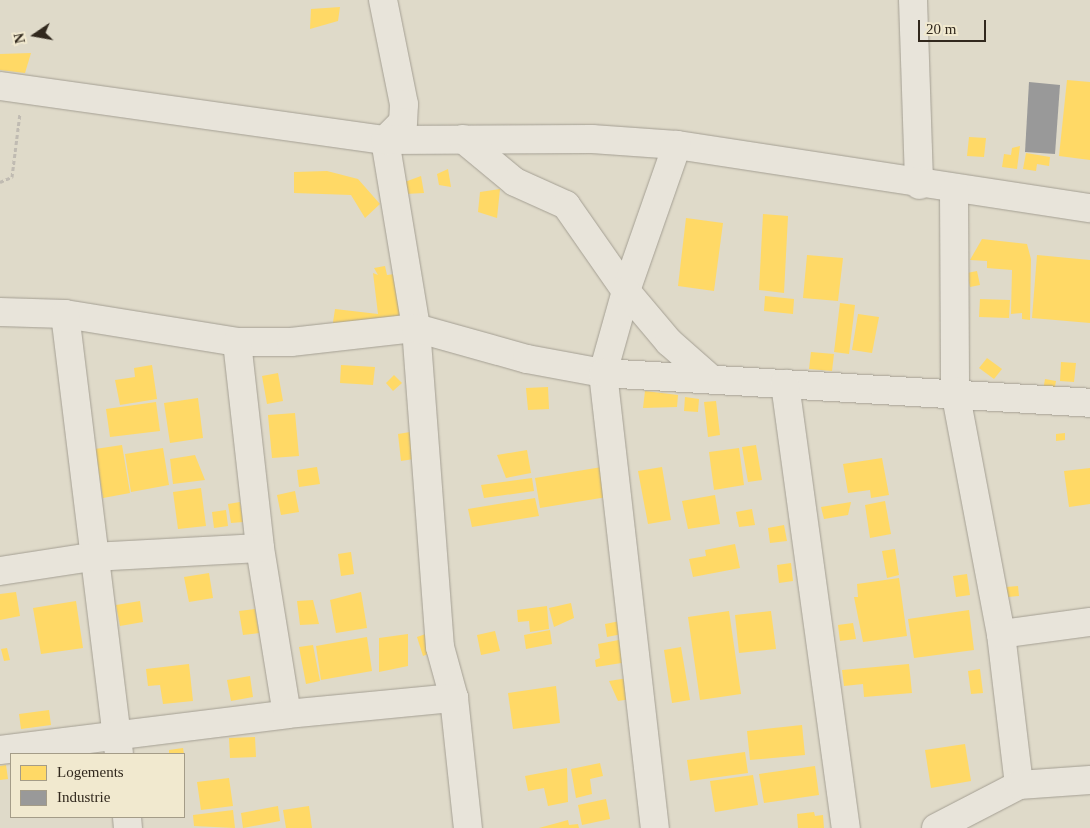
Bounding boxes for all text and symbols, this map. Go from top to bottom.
north arrow [10,10,60,60]
scale bar [920,10,988,42]
text: 20 m [926,21,956,37]
text: N [11,32,28,45]
legend [10,753,185,818]
text: Logements [57,764,124,780]
text: Industrie [57,789,110,805]

